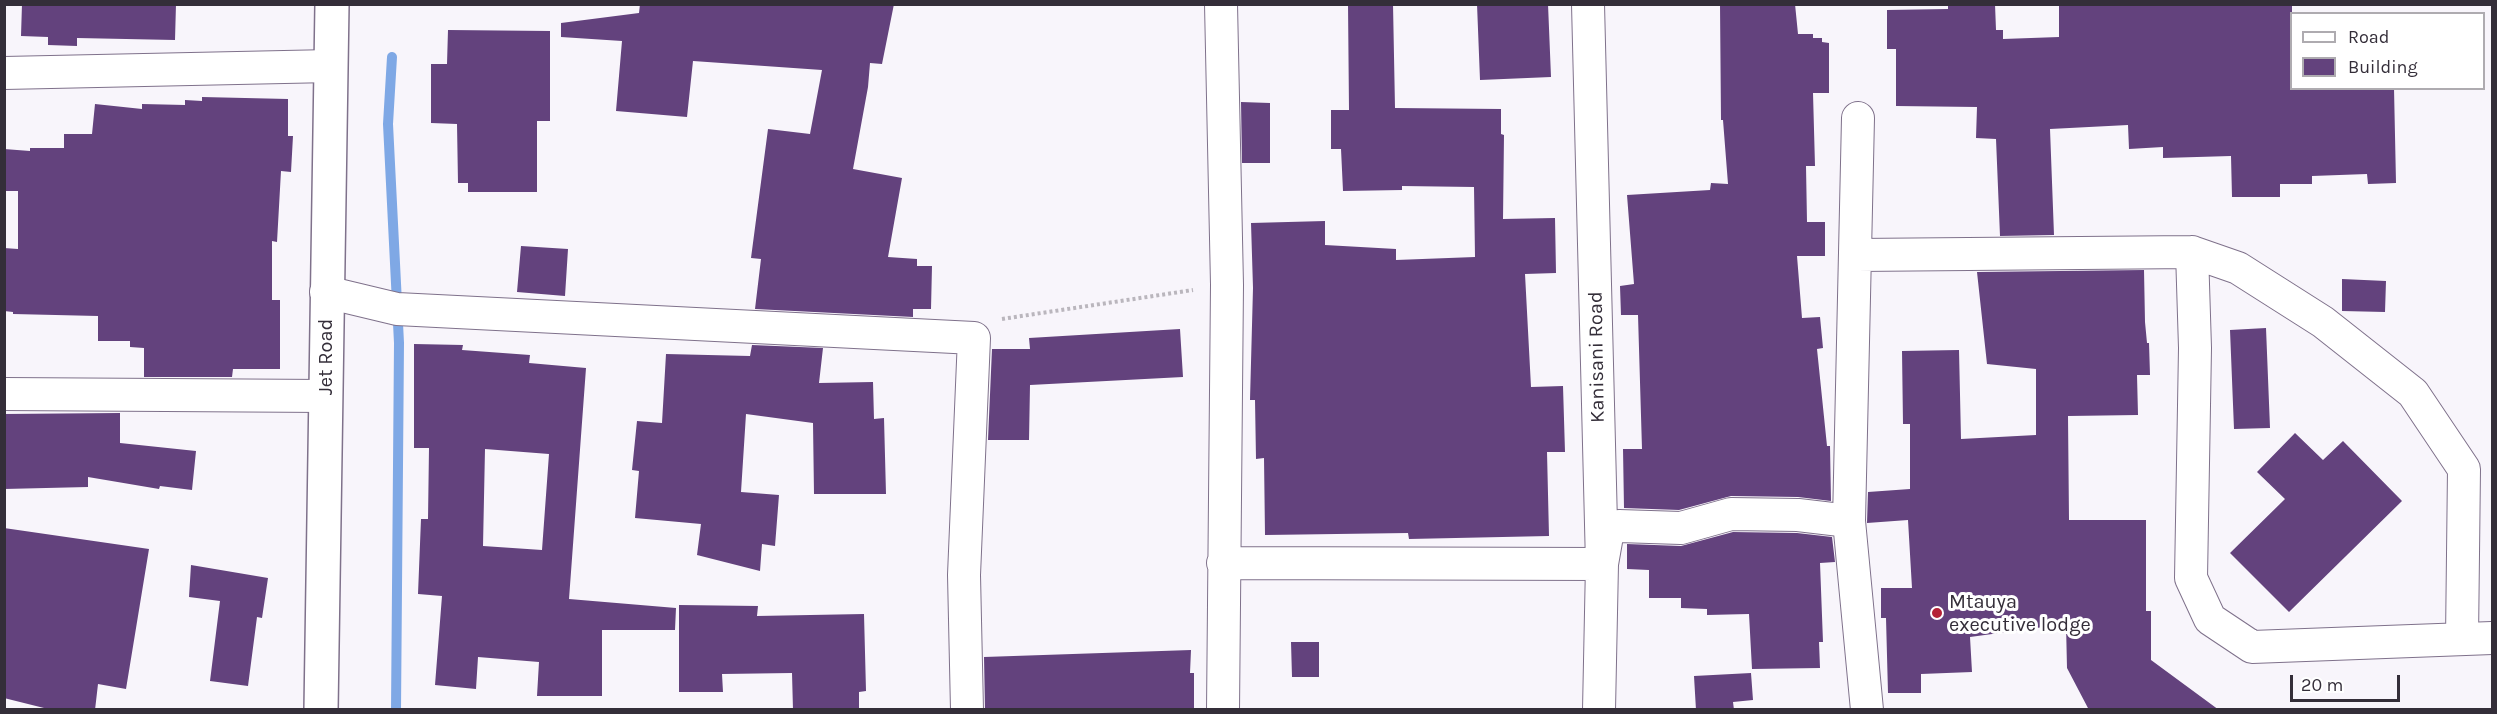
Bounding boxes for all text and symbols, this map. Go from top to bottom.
legend [2290,12,2485,90]
text: Road [2348,26,2389,48]
text: Building [2348,56,2418,78]
street label: Kanisani Road [1584,291,1610,423]
street label: Jet Road [314,319,338,395]
place label: Mtauya executive lodge [1949,590,2091,637]
marker: Mtauya executive lodge [1930,606,1944,620]
scale bar [2293,663,2402,701]
text: 20 m [2301,674,2343,696]

